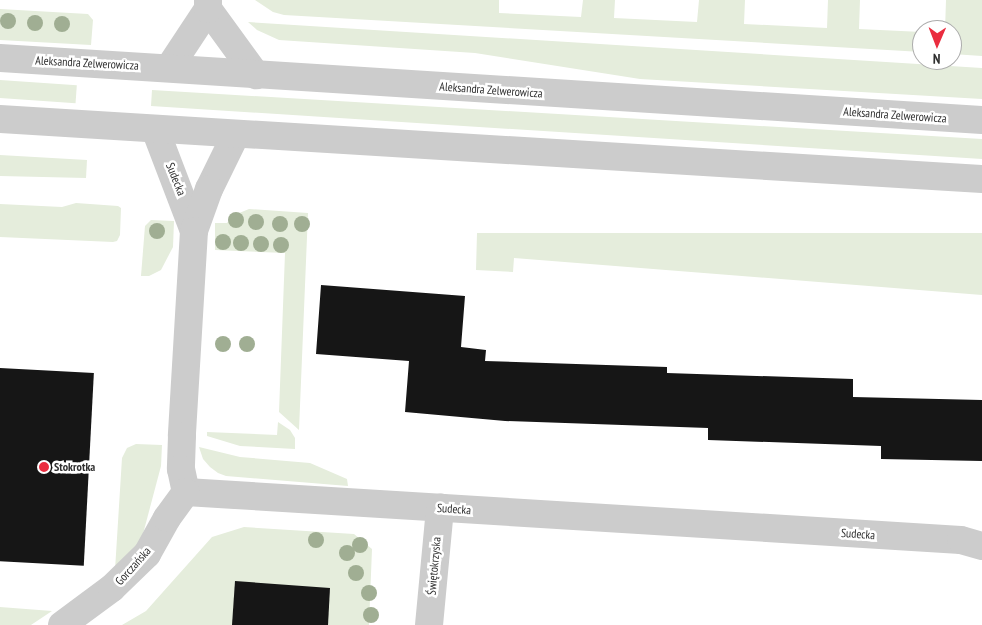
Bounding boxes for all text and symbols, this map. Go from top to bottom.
north arrow [912,20,962,70]
text: N [933,50,941,68]
street label: Aleksandra Zelwerowicza [35,53,139,73]
street label: Aleksandra Zelwerowicza [439,79,543,101]
street label: Aleksandra Zelwerowicza [843,104,947,126]
street label: Sudecka [163,160,189,198]
place label: Stokrotka [54,460,95,474]
marker: Stokrotka [38,461,50,473]
street label: Sudecka [436,501,472,517]
street label: Sudecka [840,526,876,542]
street label: Świętokrzyska [424,536,444,596]
street label: Gorczańska [112,544,154,588]

